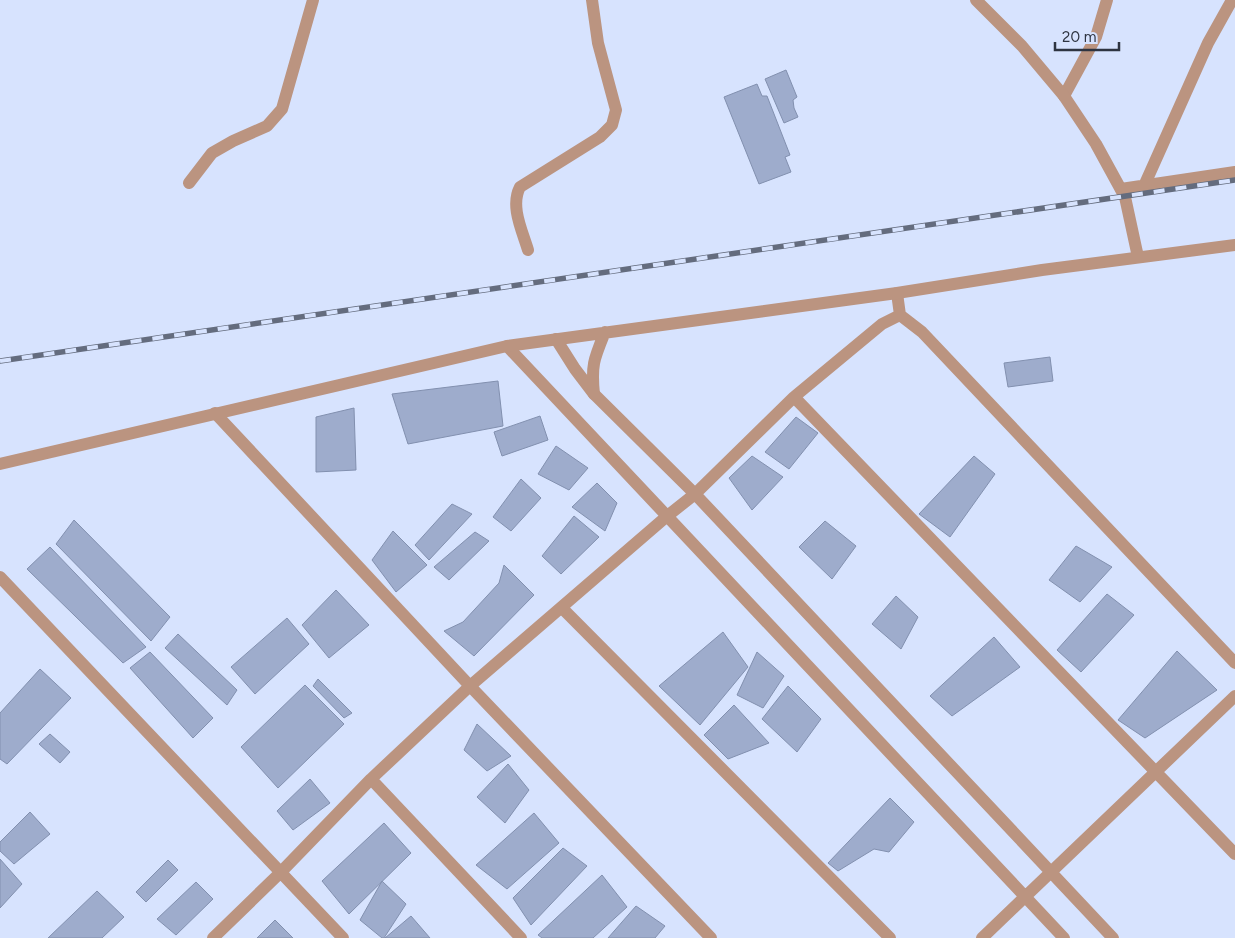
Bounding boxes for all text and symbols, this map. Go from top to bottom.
scale bar [1055,20,1119,52]
text: 20 m [1062,28,1096,46]

